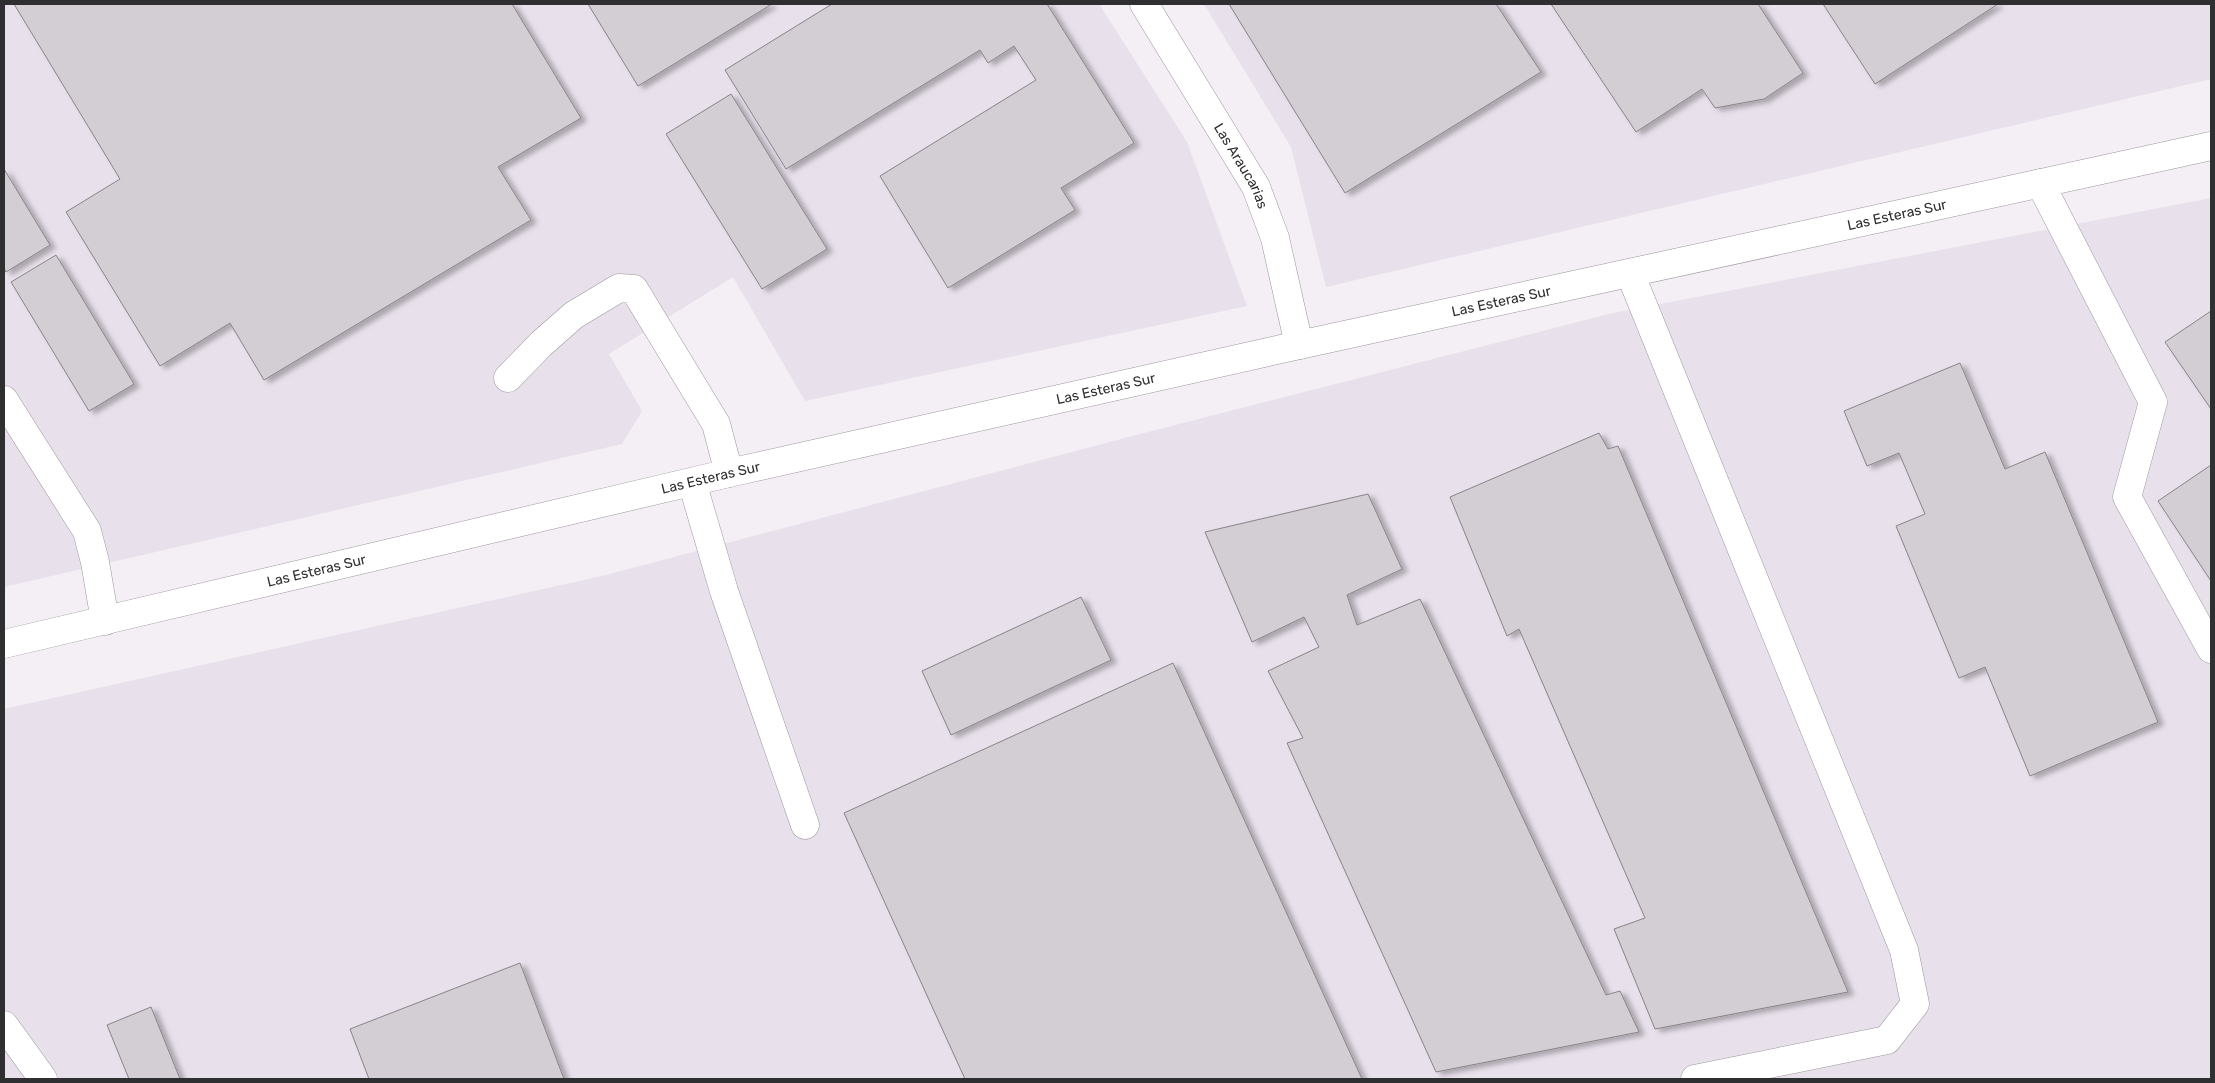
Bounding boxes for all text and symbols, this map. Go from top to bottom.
street label: Las Araucarias [1210,120,1271,211]
street label: Las Esteras Sur [1846,196,1949,234]
street label: Las Esteras Sur [1450,282,1553,320]
street label: Las Esteras Sur [1055,369,1158,408]
street label: Las Esteras Sur [660,458,763,498]
street label: Las Esteras Sur [265,551,368,591]

